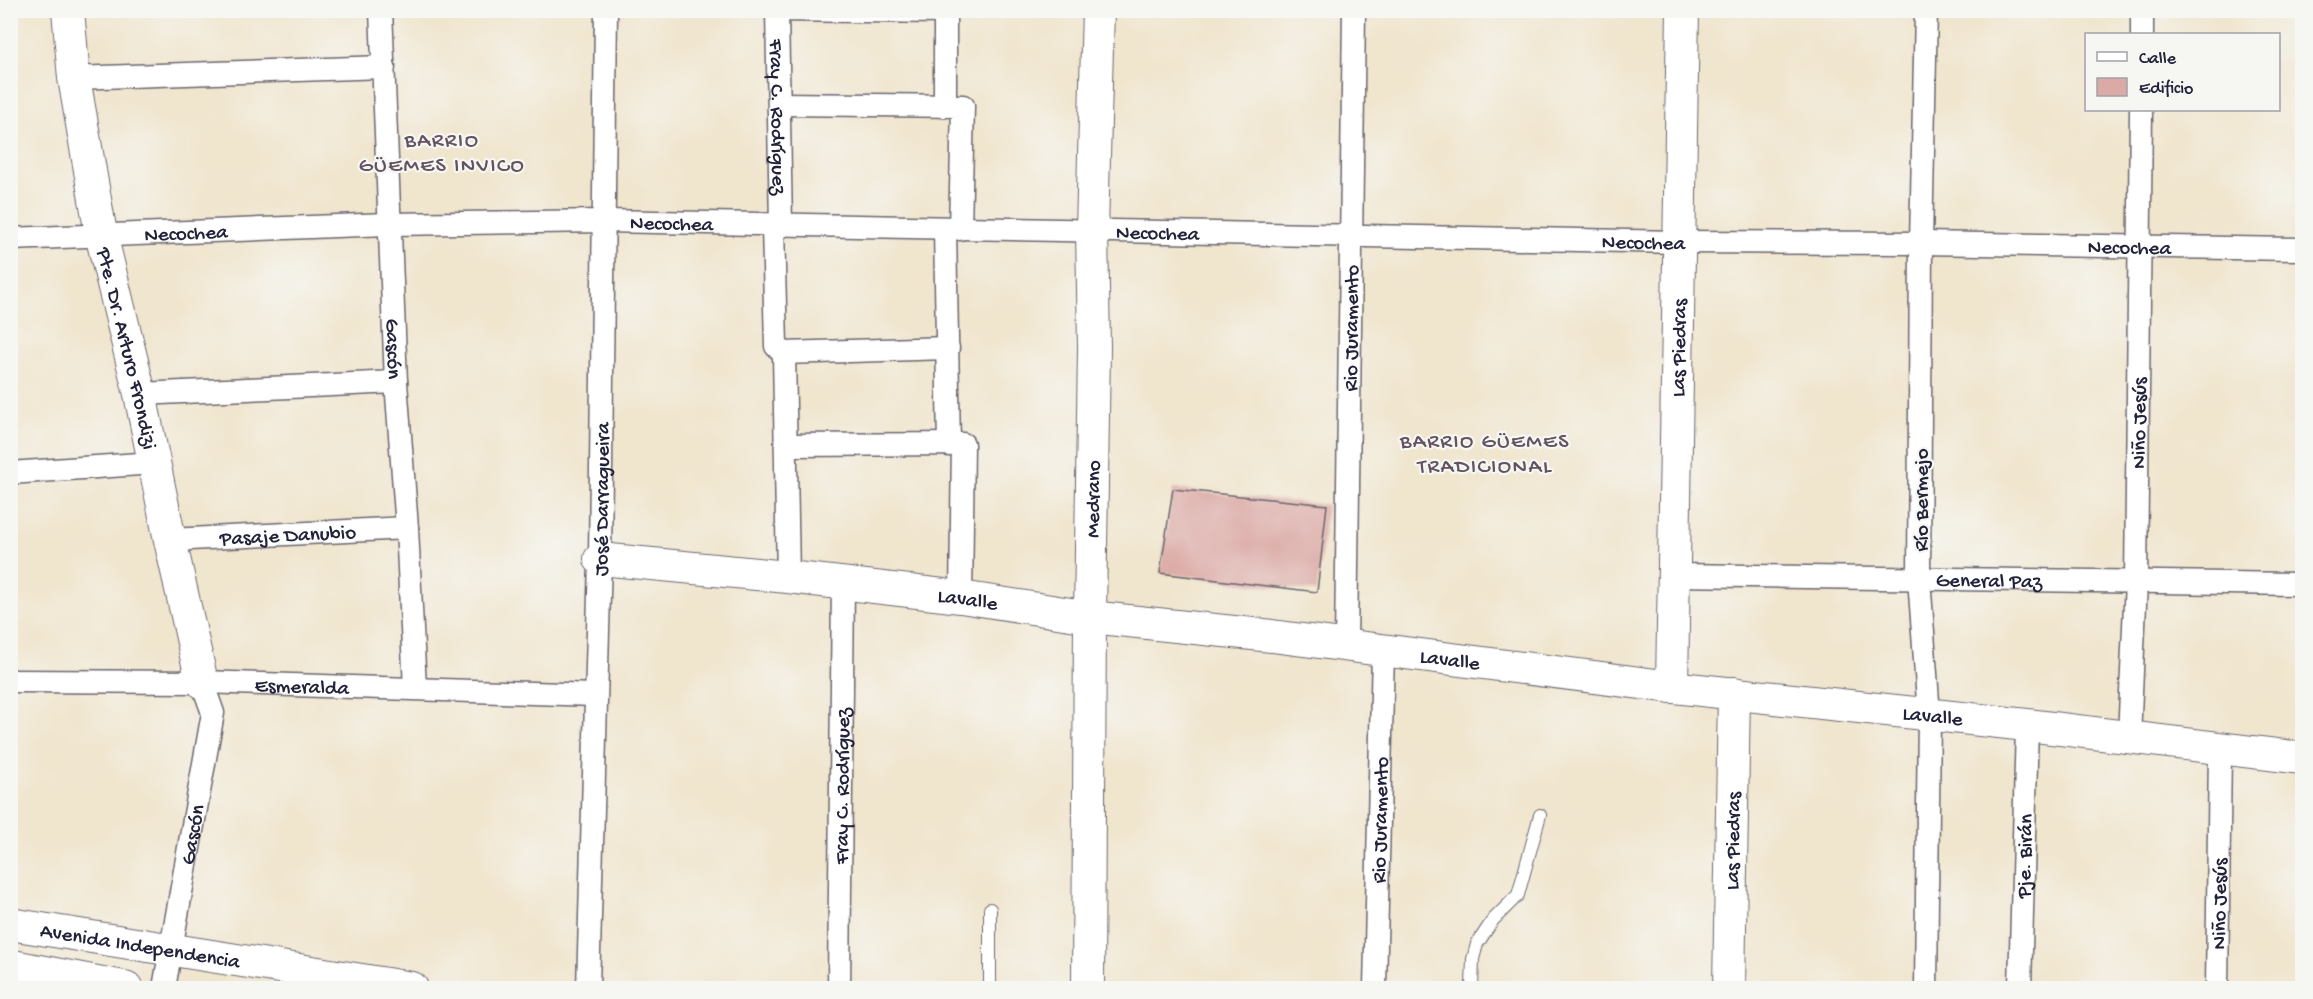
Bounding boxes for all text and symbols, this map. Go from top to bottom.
legend [2085,33,2280,111]
street label: Fray C. Rodríguez [762,38,789,196]
text: Calle [2139,49,2177,70]
text: Edificio [2139,79,2193,100]
district label: BARRIO GÜEMES INVICO [359,129,525,180]
street label: Necochea [630,213,715,239]
street label: Necochea [144,221,230,250]
street label: Necochea [1115,222,1201,249]
street label: Necochea [1601,232,1687,258]
street label: Necochea [2087,237,2173,263]
street label: Pte. Dr. Arturo Frondizi [89,245,160,452]
street label: Rio Juramento [1340,264,1367,392]
street label: Las Piedras [1668,298,1694,397]
street label: Gascón [377,318,405,380]
street label: Niño Jesús [2128,376,2154,469]
street label: José Darragueira [591,421,618,577]
district label: BARRIO GÜEMES TRADICIONAL [1399,430,1570,481]
street label: Río Bermejo [1911,448,1936,552]
street label: Medrano [1082,460,1108,538]
street label: Pasaje Danubio [218,522,357,554]
street label: General Paz [1936,570,2043,596]
street label: Lavalle [936,585,1000,619]
street label: Lavalle [1418,646,1482,679]
street label: Esmeralda [254,675,351,703]
street label: Lavalle [1901,703,1965,734]
street label: Fray C. Rodríguez [831,707,858,865]
street label: Rio Juramento [1368,756,1396,884]
street label: Las Piedras [1722,790,1748,890]
street label: Gascón [177,803,212,867]
street label: Pje. Birán [2013,814,2041,900]
street label: Niño Jesús [2208,857,2235,950]
street label: Avenida Independencia [38,920,243,977]

